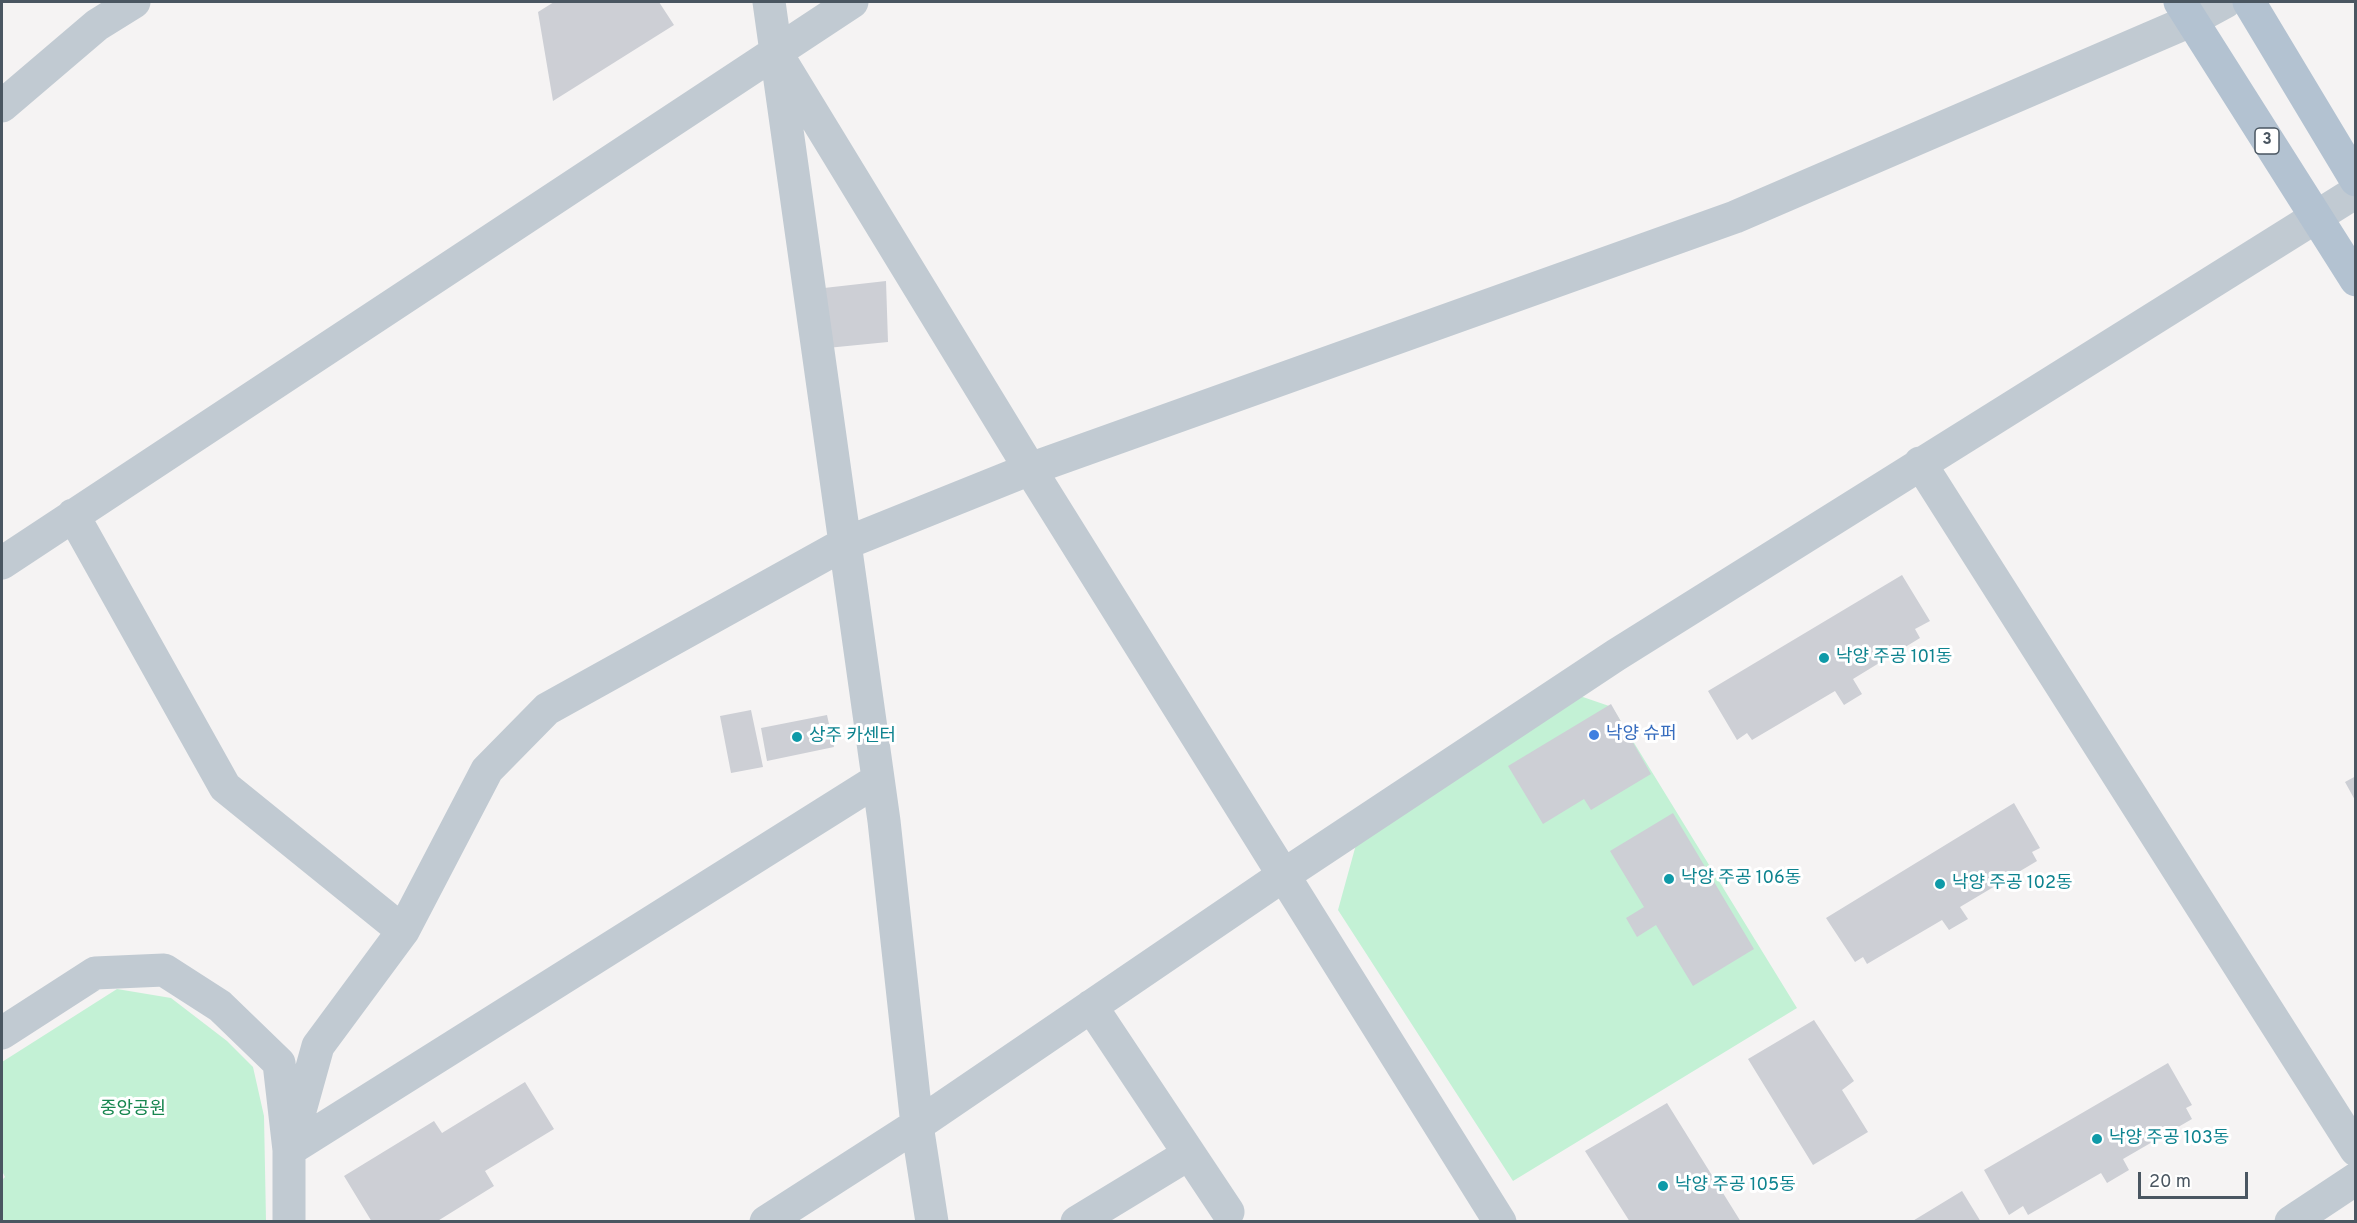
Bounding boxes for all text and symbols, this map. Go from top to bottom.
road number: 3 [2255,128,2279,154]
place label: 낙양 주공 101동 [1836,647,1952,669]
marker: 낙양 주공 101동 [1817,651,1831,665]
place label: 낙양 슈퍼 [1606,724,1676,746]
place label: 상주 카센터 [809,726,896,748]
marker: 낙양 슈퍼 [1587,728,1601,742]
marker: 상주 카센터 [790,730,804,744]
place label: 낙양 주공 106동 [1681,868,1801,890]
marker: 낙양 주공 106동 [1662,872,1676,886]
place label: 낙양 주공 102동 [1952,873,2073,895]
marker: 낙양 주공 102동 [1933,877,1947,891]
park label: 중앙공원 [100,1099,166,1121]
place label: 낙양 주공 103동 [2109,1128,2229,1150]
marker: 낙양 주공 103동 [2090,1132,2104,1146]
scale bar [2141,1160,2250,1198]
text: 20 m [2149,1171,2191,1194]
place label: 낙양 주공 105동 [1675,1175,1796,1197]
marker: 낙양 주공 105동 [1656,1179,1670,1193]

